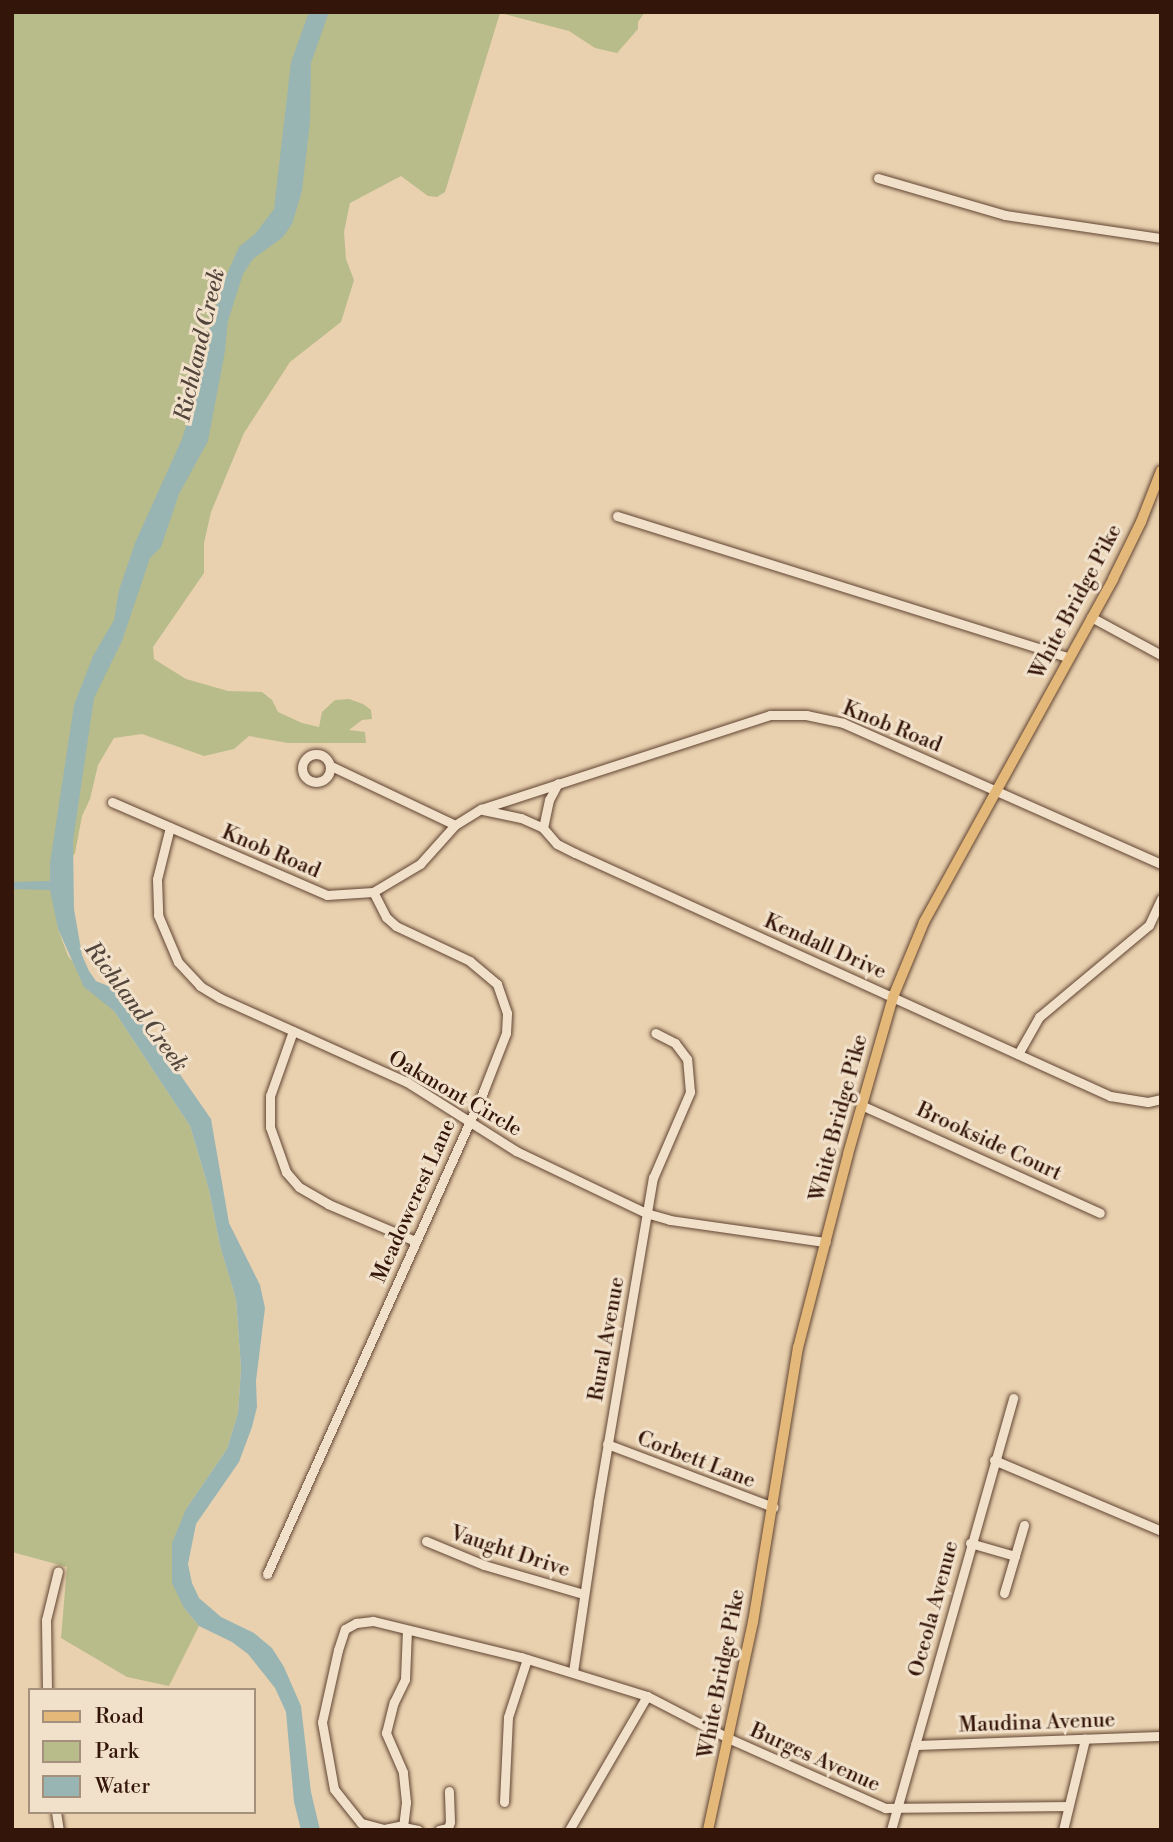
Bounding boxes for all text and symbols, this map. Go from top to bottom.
water label: Richland Creek [169,266,231,424]
street label: White Bridge Pike [1025,520,1127,684]
street label: Knob Road [839,696,945,758]
street label: Knob Road [218,820,324,884]
street label: Kendall Drive [760,909,890,985]
water label: Richland Creek [78,936,194,1078]
street label: White Bridge Pike [805,1032,873,1204]
street label: Oakmont Circle [384,1046,526,1142]
street label: Brookside Court [912,1097,1066,1187]
street label: Meadowcrest Lane [367,1115,461,1287]
street label: Rural Avenue [584,1275,630,1403]
street label: Corbett Lane [633,1426,759,1494]
street label: Vaught Drive [447,1521,573,1583]
street label: Oceola Avenue [904,1538,964,1680]
street label: White Bridge Pike [693,1587,751,1761]
legend [28,1688,256,1814]
text: Road [95,1704,144,1730]
street label: Maudina Avenue [958,1708,1116,1738]
street label: Burges Avenue [746,1718,884,1798]
text: Park [95,1739,139,1765]
text: Water [95,1774,150,1800]

